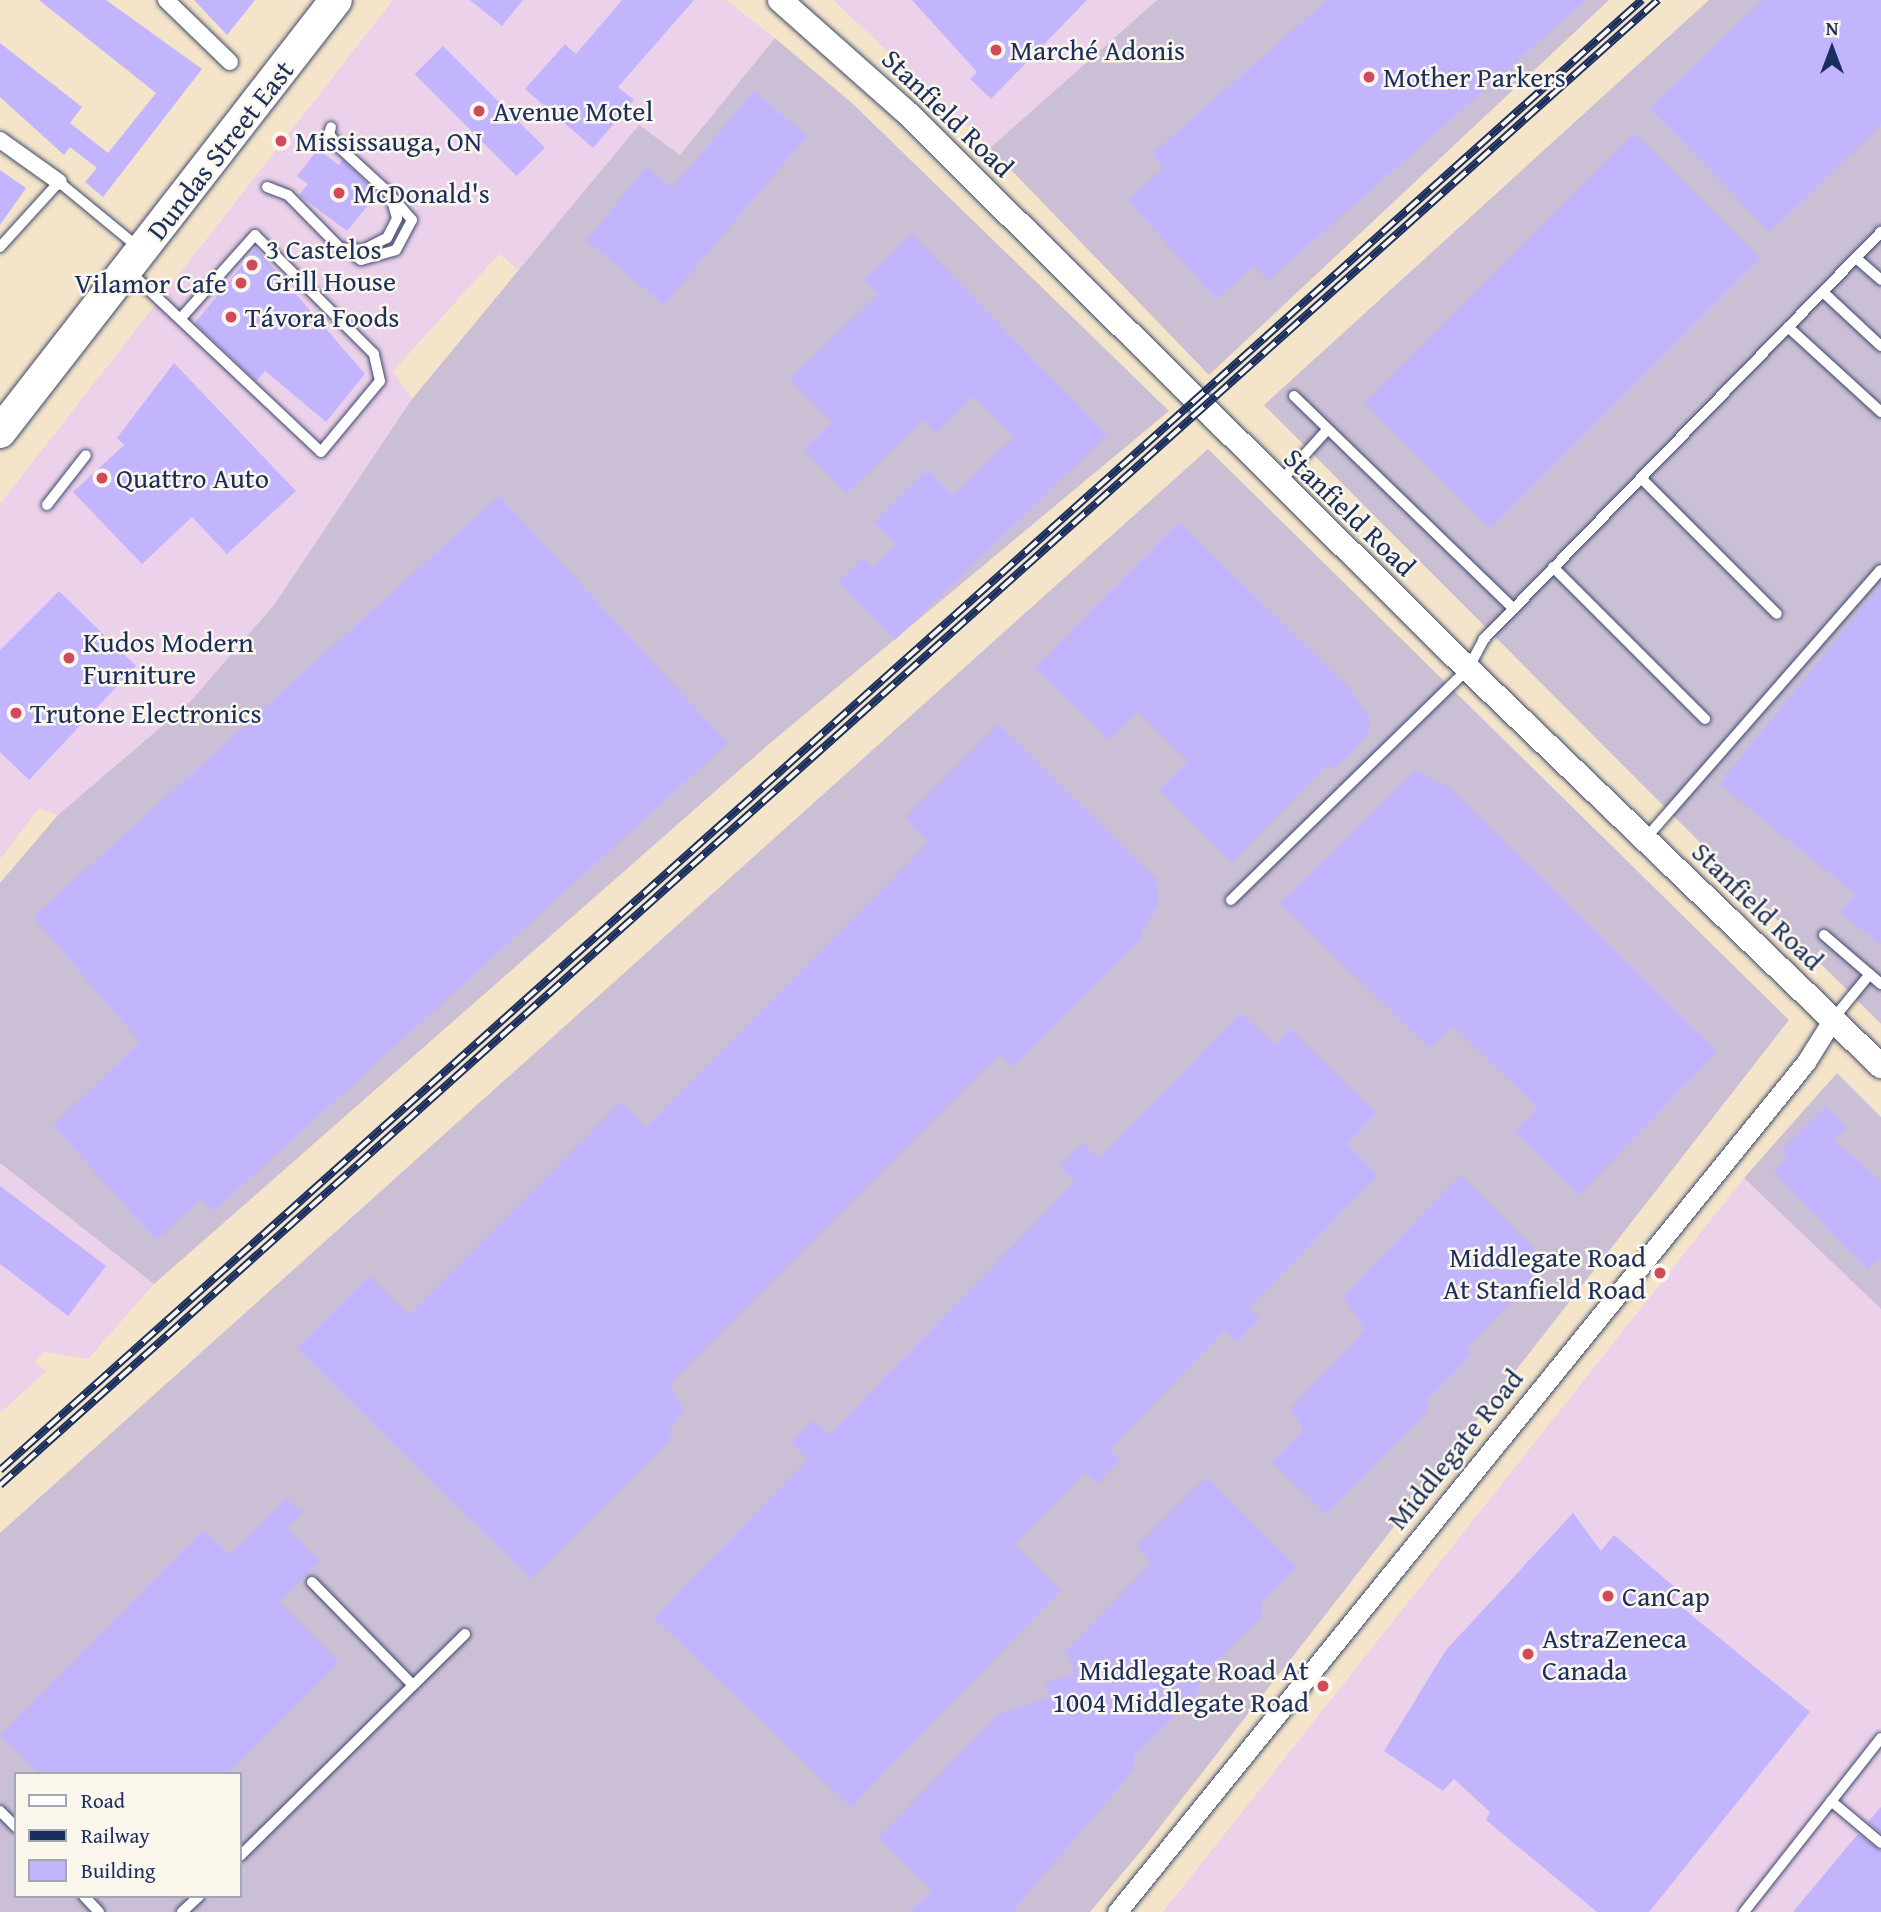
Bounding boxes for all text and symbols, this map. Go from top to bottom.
north arrow [1797,14,1867,84]
text: N [1826,14,1838,42]
place label: Marché Adonis [1010,33,1185,67]
street label: Stanfield Road [875,42,1021,184]
marker: Marché Adonis [988,42,1004,58]
street label: Dundas Street East [139,53,301,247]
place label: Mother Parkers [1383,60,1566,94]
marker: Mother Parkers [1361,69,1377,85]
place label: Avenue Motel [493,94,653,128]
marker: Avenue Motel [471,103,487,119]
place label: Mississauga, ON [295,124,482,158]
marker: Mississauga, ON [273,133,289,149]
place label: McDonald's [353,176,490,210]
marker: McDonald's [331,185,347,201]
place label: 3 Castelos Grill House [266,232,396,298]
marker: 3 Castelos Grill House [244,257,260,273]
place label: Vilamor Cafe [74,266,227,300]
marker: Vilamor Cafe [233,275,249,291]
place label: Távora Foods [245,300,399,334]
marker: Távora Foods [223,309,239,325]
street label: Stanfield Road [1277,441,1423,583]
place label: Quattro Auto [116,461,269,495]
marker: Quattro Auto [94,470,110,486]
place label: Kudos Modern Furniture [83,625,254,691]
marker: Kudos Modern Furniture [61,650,77,666]
place label: Trutone Electronics [30,696,262,730]
marker: Trutone Electronics [8,705,24,721]
street label: Stanfield Road [1685,835,1831,977]
place label: Middlegate Road At Stanfield Road [1443,1240,1646,1306]
marker: Middlegate Road At Stanfield Road [1652,1265,1668,1281]
street label: Middlegate Road [1380,1362,1530,1536]
place label: CanCap [1622,1579,1710,1613]
marker: CanCap [1600,1588,1616,1604]
place label: AstraZeneca Canada [1542,1621,1687,1687]
marker: AstraZeneca Canada [1520,1646,1536,1662]
place label: Middlegate Road At 1004 Middlegate Road [1052,1653,1309,1719]
marker: Middlegate Road At 1004 Middlegate Road [1315,1678,1331,1694]
legend [14,1772,242,1898]
text: Road [81,1785,125,1816]
text: Railway [81,1820,150,1851]
text: Building [81,1855,155,1886]

